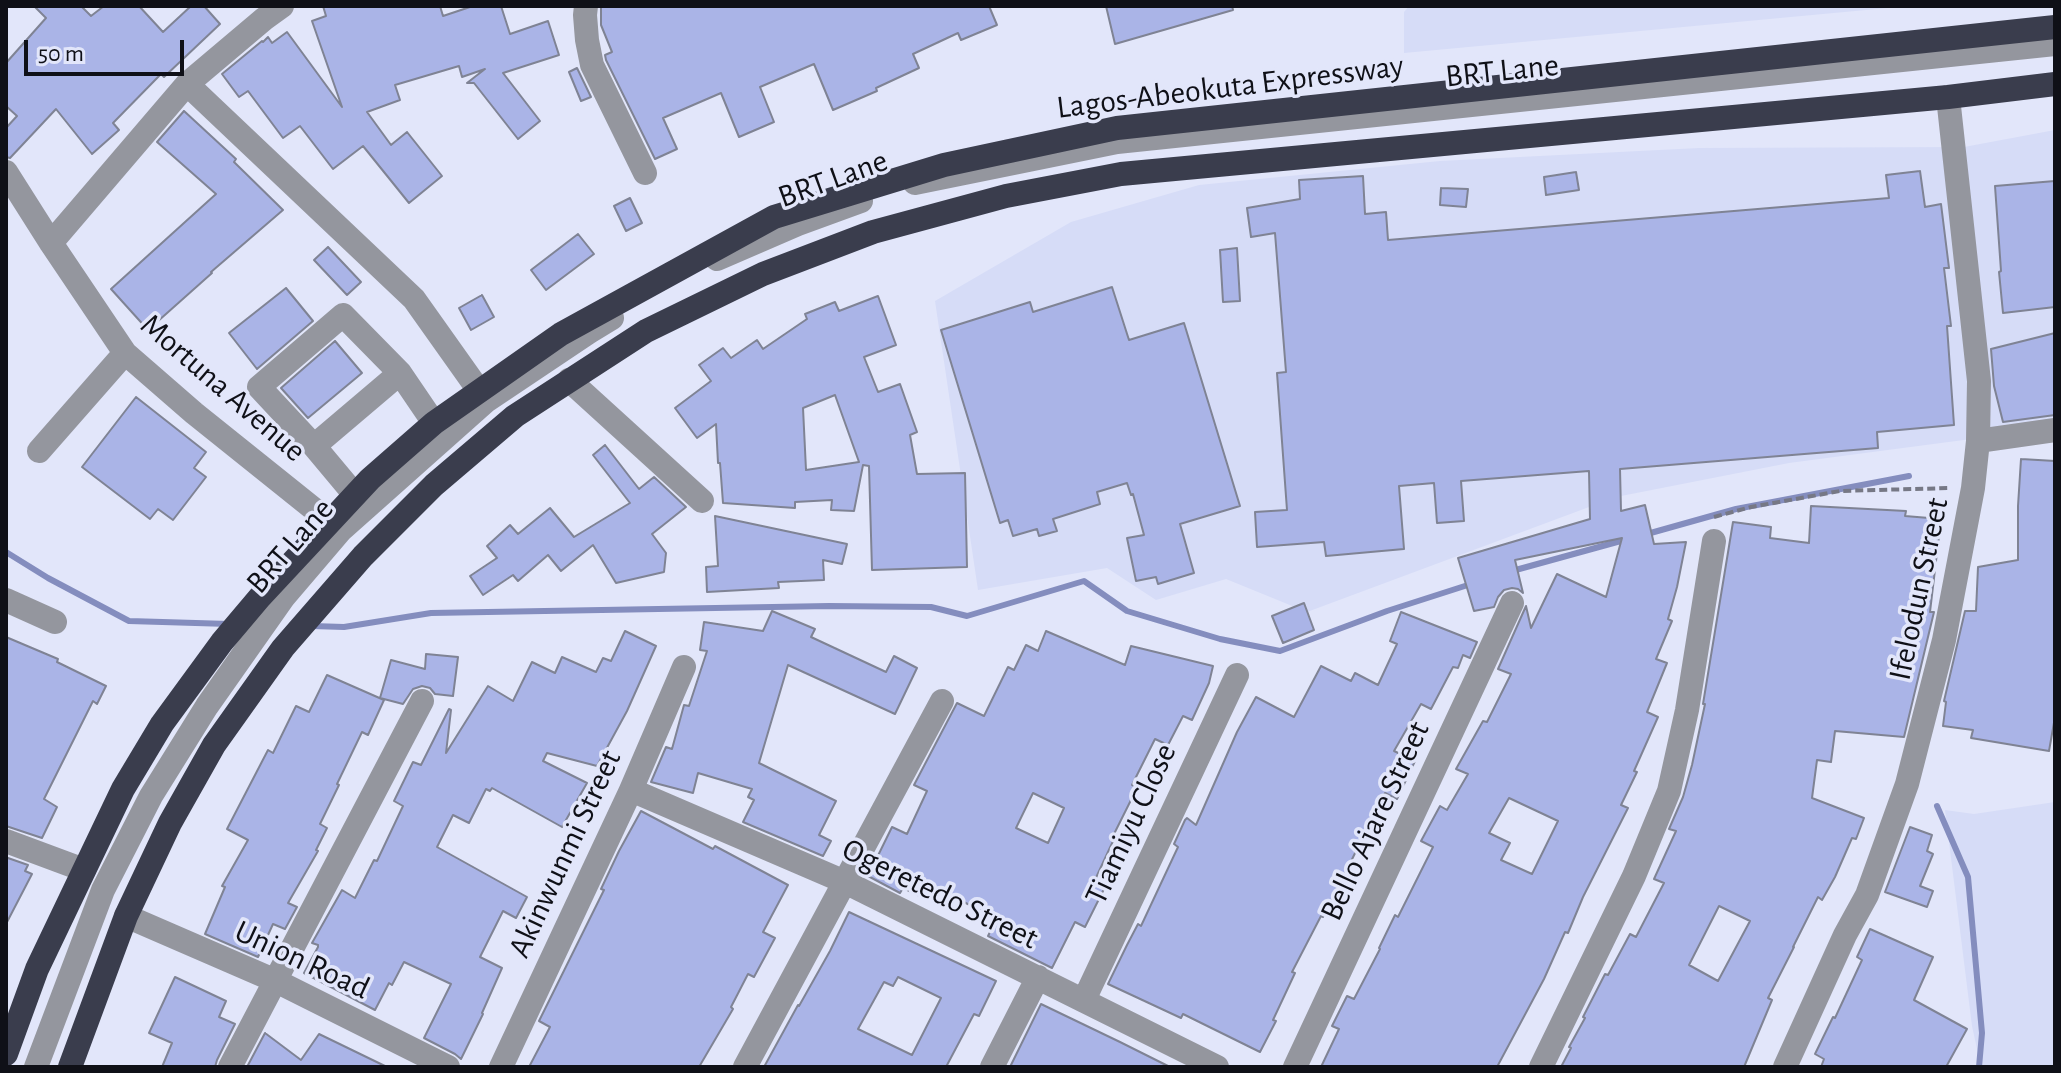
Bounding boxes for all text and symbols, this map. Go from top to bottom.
scale bar [28,24,188,74]
text: 50 m [38,42,84,66]
street label: BRT Lane [1443,46,1561,96]
street label: Lagos-Abeokuta Expressway [1054,47,1406,127]
street label: BRT Lane [773,142,893,216]
street label: Mortuna Avenue [133,306,313,470]
street label: BRT Lane [238,490,342,602]
street label: Ifelodun Street [1881,494,1957,684]
street label: Bello Ajare Street [1312,715,1438,927]
street label: Tiamiyu Close [1077,737,1185,911]
street label: Akinwunmi Street [500,744,630,964]
street label: Ogeretedo Street [836,830,1044,958]
street label: Union Road [228,912,376,1008]

